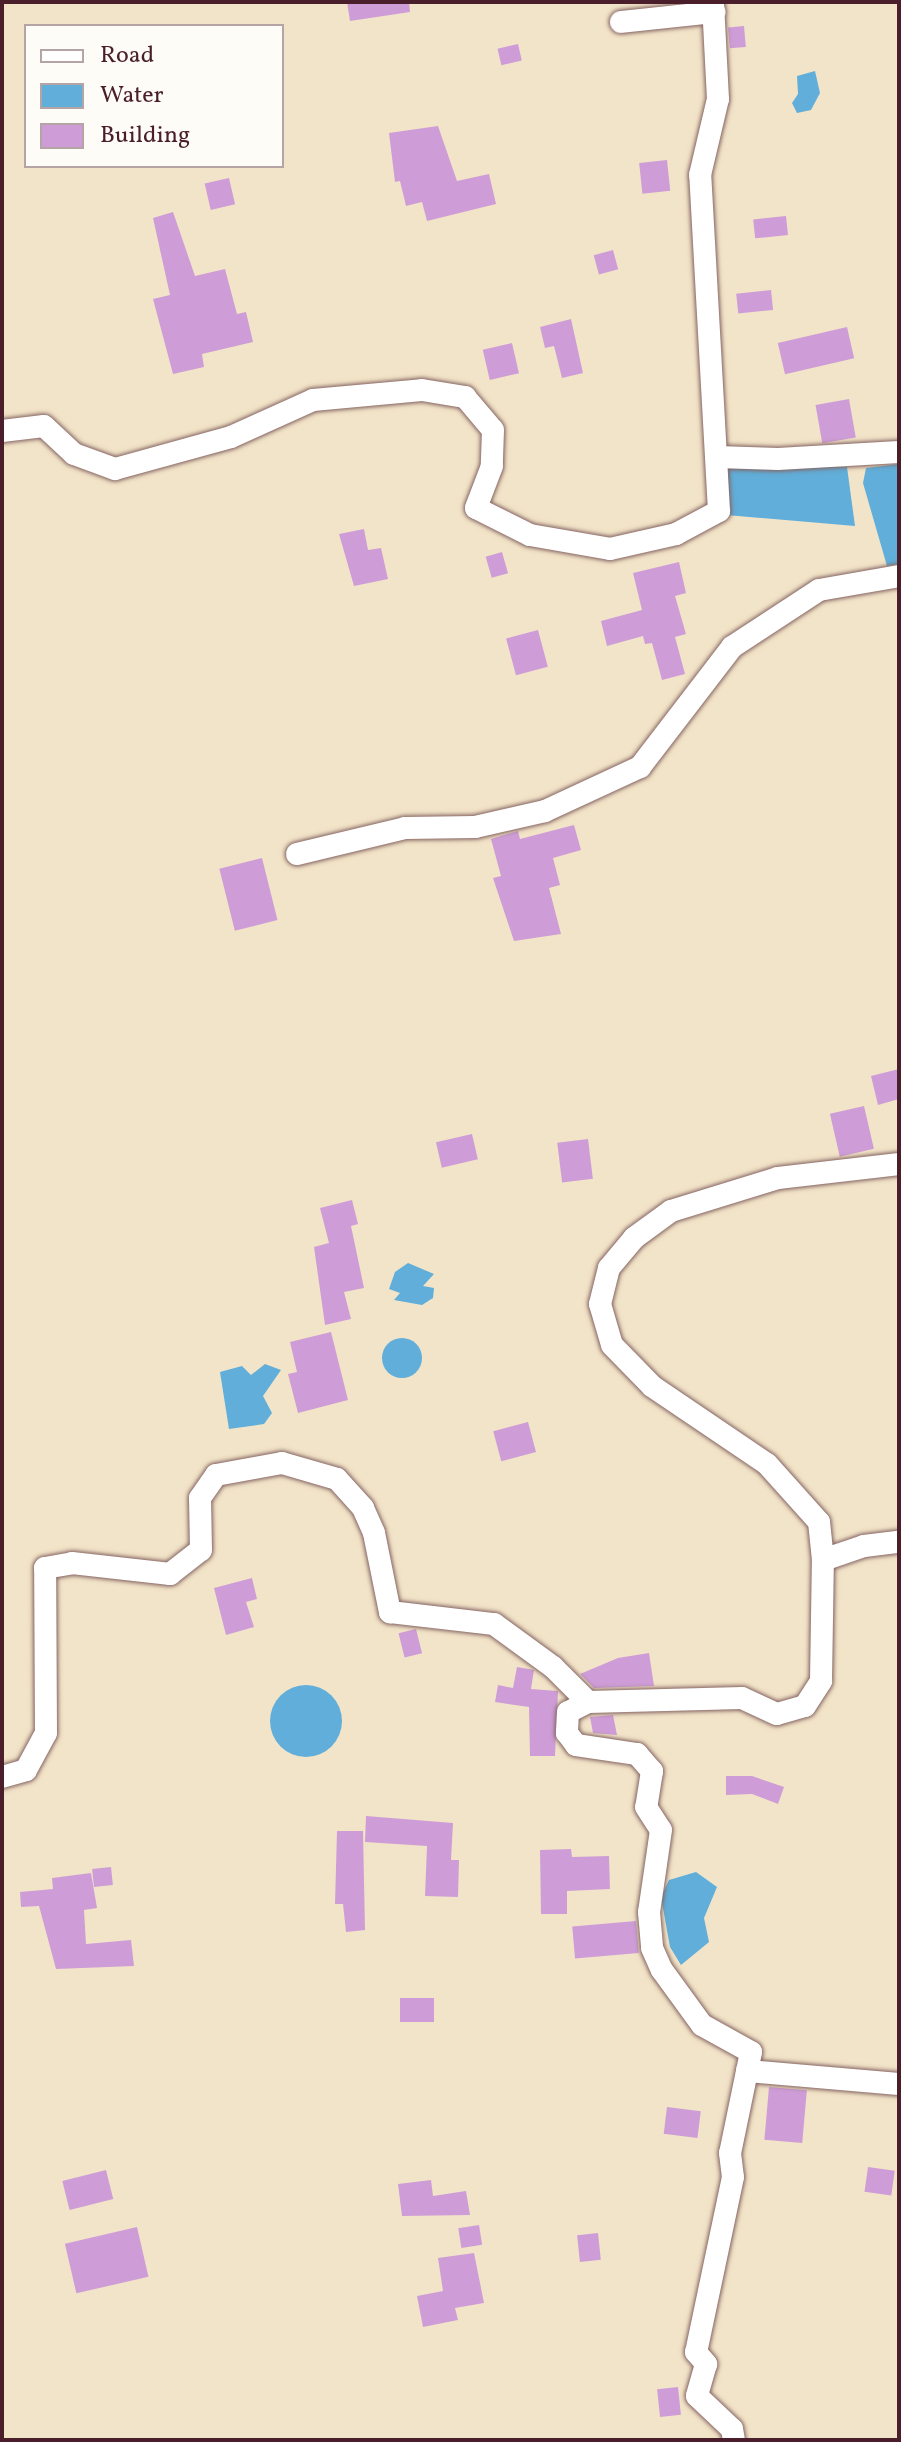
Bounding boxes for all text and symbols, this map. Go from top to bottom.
legend [24,24,284,168]
text: Road [100,39,154,73]
text: Water [100,79,164,113]
text: Building [100,119,190,153]

